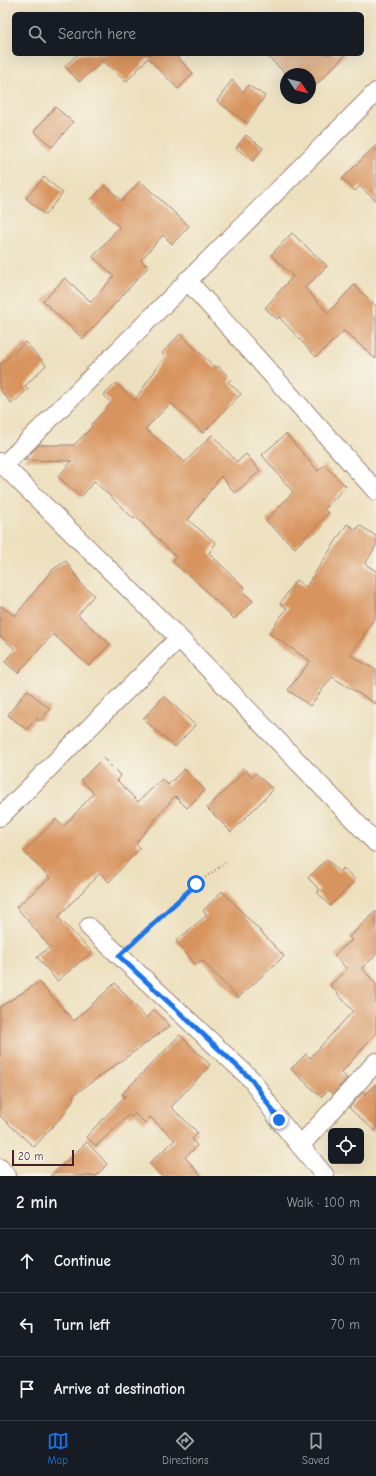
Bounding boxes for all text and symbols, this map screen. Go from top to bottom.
search box [12,12,364,56]
icon: search [26,23,48,45]
text: Search here [58,25,136,43]
north arrow [280,68,316,104]
route start [187,875,205,893]
route end [270,1111,288,1129]
map controls [328,1128,364,1164]
button: locate [328,1128,364,1164]
scale bar [12,1148,74,1167]
text: 20 m [18,1150,43,1163]
text: 2 min [16,1193,57,1212]
text: Walk · 100 m [287,1195,360,1210]
icon: ahead [16,1250,38,1272]
text: Continue [54,1252,111,1270]
text: 30 m [330,1253,360,1268]
icon: left [16,1314,38,1336]
text: Turn left [54,1316,110,1334]
text: 70 m [331,1317,360,1332]
icon: arrive [16,1378,38,1400]
text: Arrive at destination [54,1380,185,1398]
tab: Map [47,1430,69,1467]
tab: Directions [162,1430,209,1467]
tab: Saved [302,1430,329,1467]

